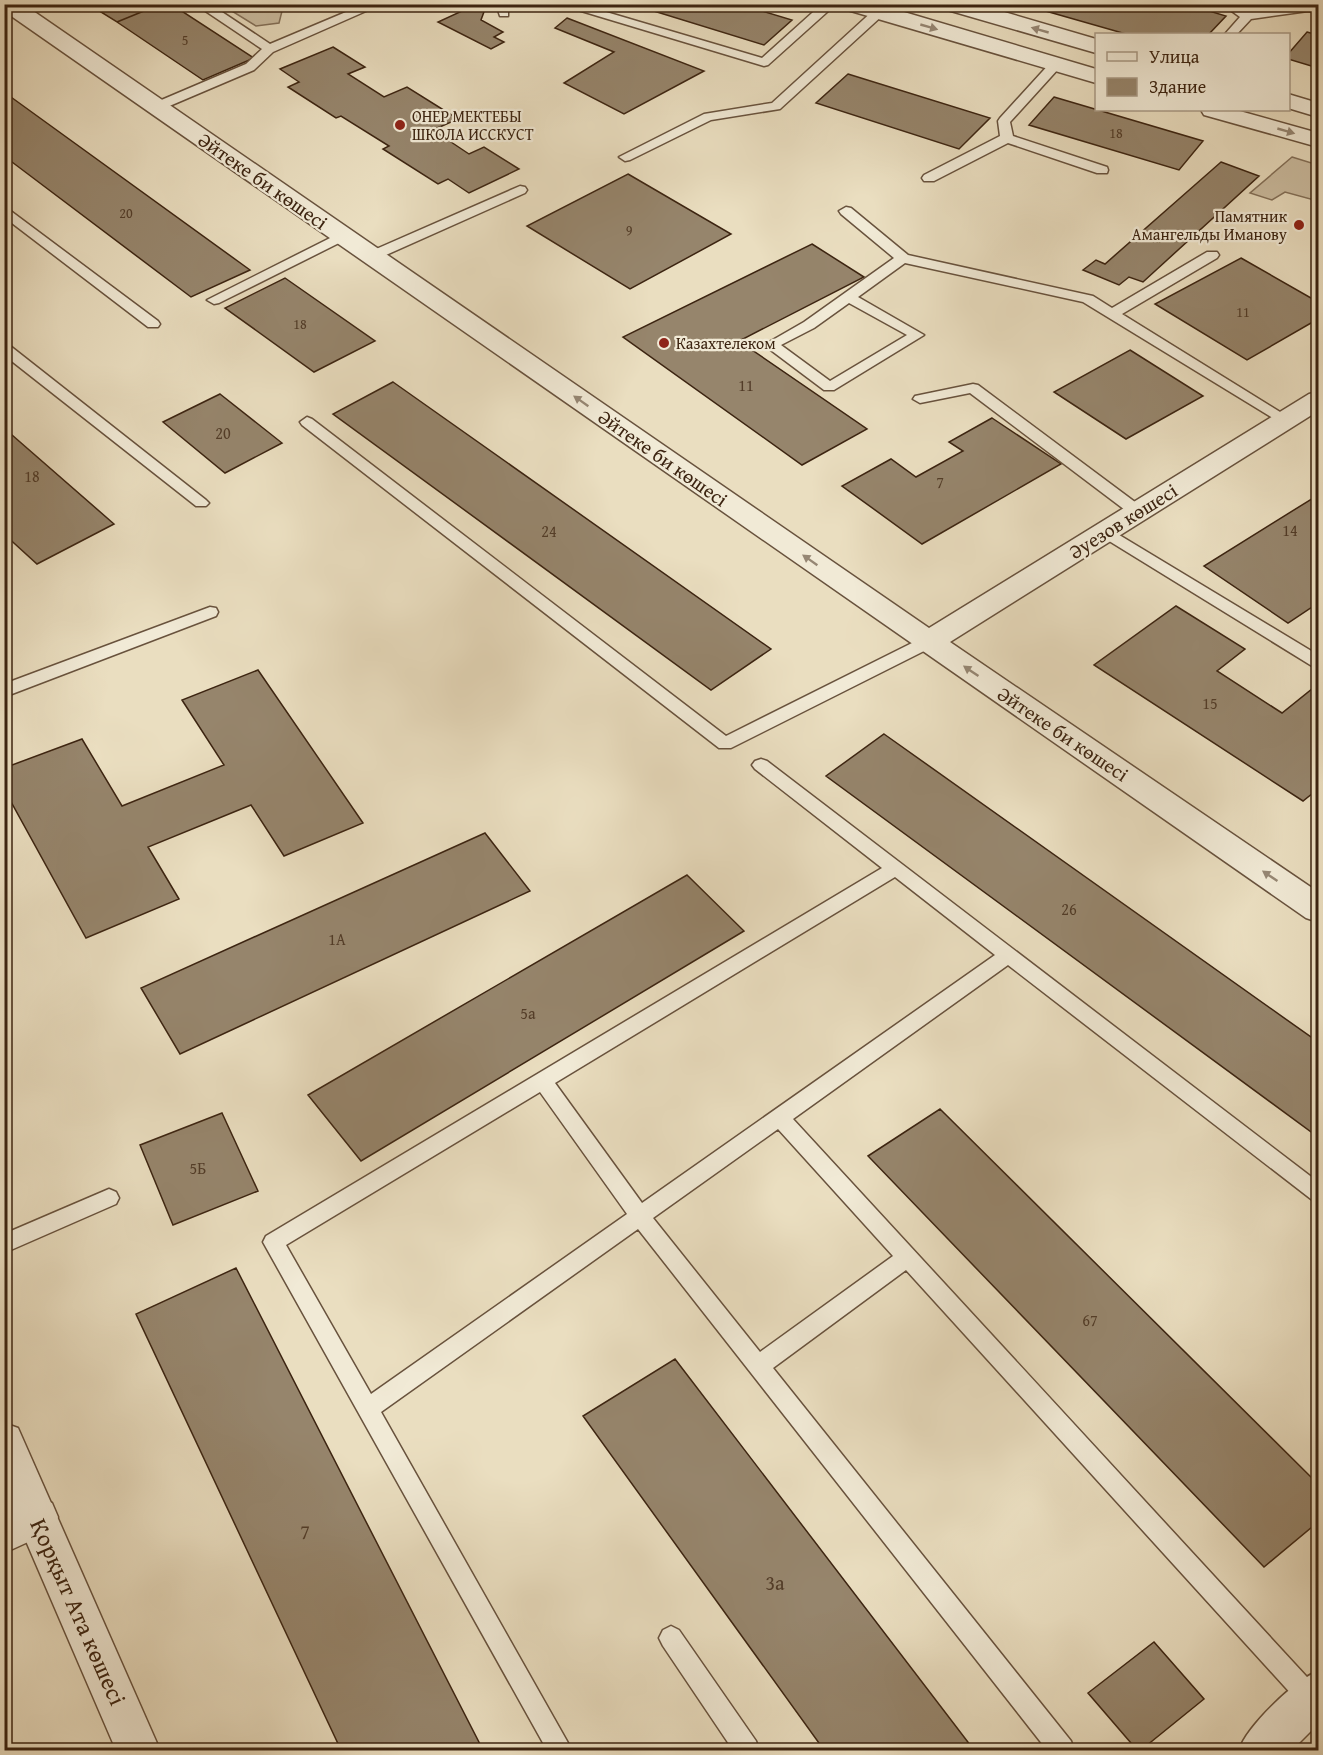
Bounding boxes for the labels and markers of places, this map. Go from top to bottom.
place label: ОНЕР МЕКТЕБЫ ШКОЛА ИССКУСТ [412,104,534,146]
marker: ОНЕР МЕКТЕБЫ ШКОЛА ИССКУСТ [393,118,407,132]
place label: Памятник Амангельды Иманову [1132,204,1288,246]
marker: Памятник Амангельды Иманову [1292,218,1306,232]
place label: Казахтелеком [676,331,776,355]
marker: Казахтелеком [657,336,671,350]

